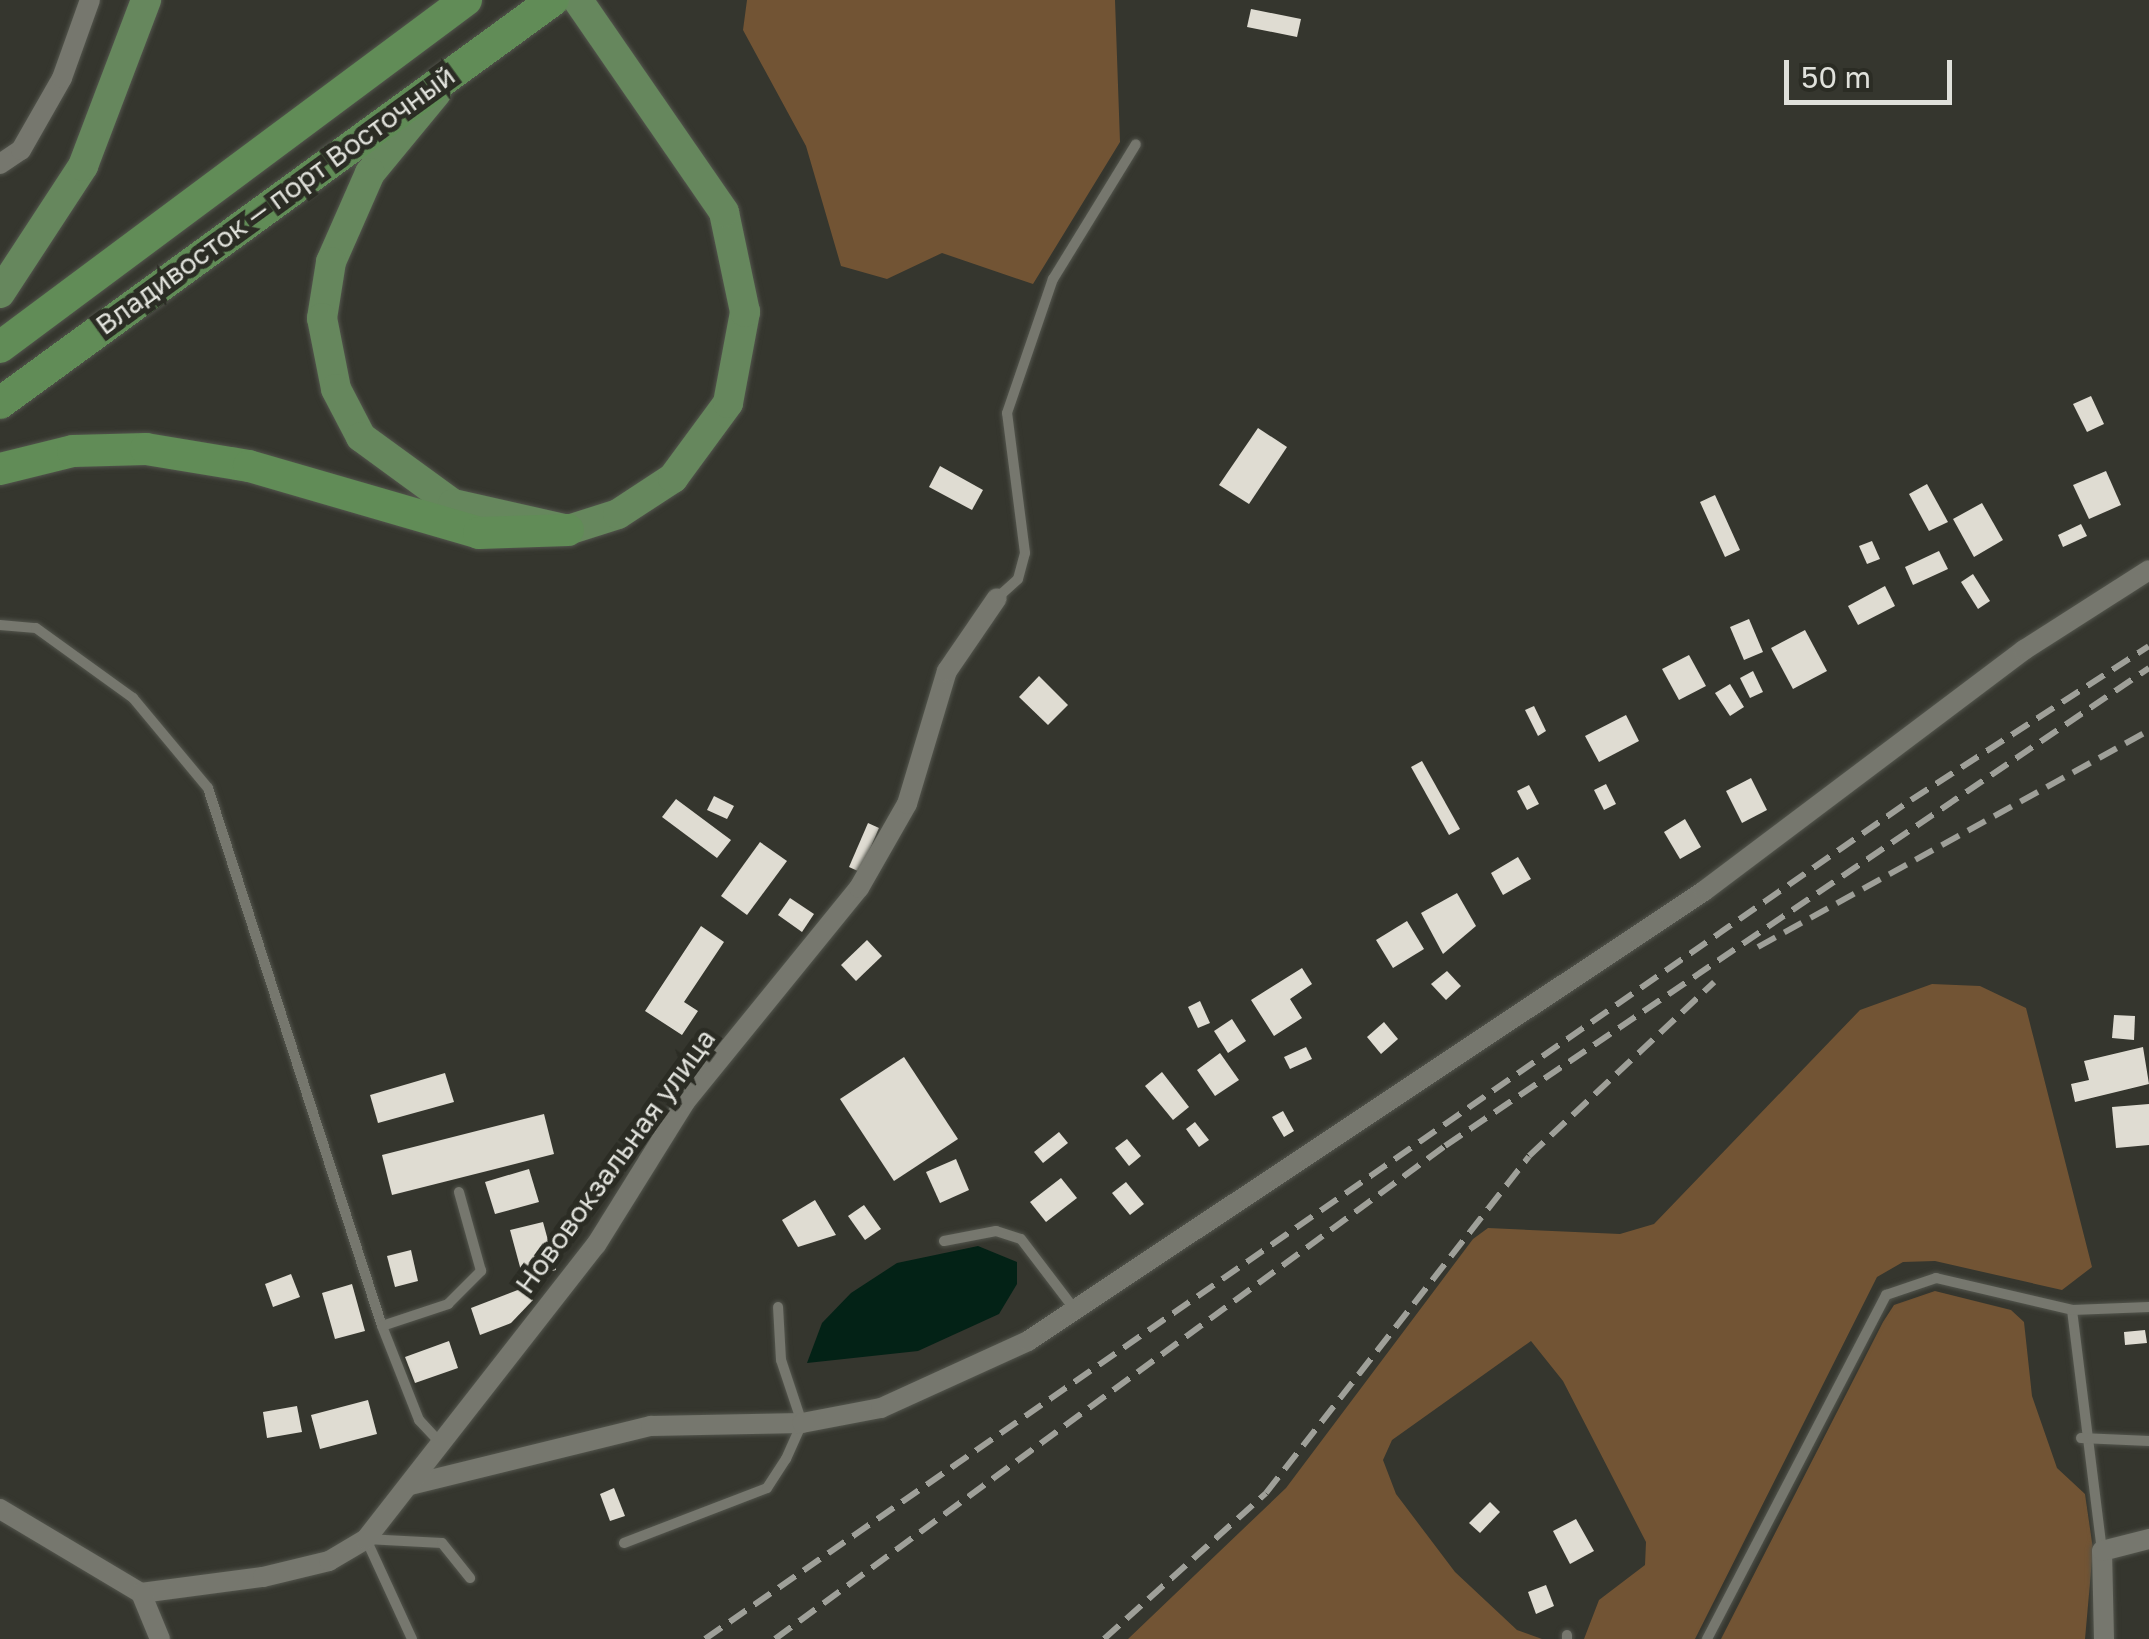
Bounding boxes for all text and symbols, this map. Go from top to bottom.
scale bar [1789,40,1956,102]
street label: Владивосток — порт Восточный [89,58,461,342]
text: 50 m [1801,59,1871,95]
street label: Нововокзальная улица [508,1022,722,1300]

